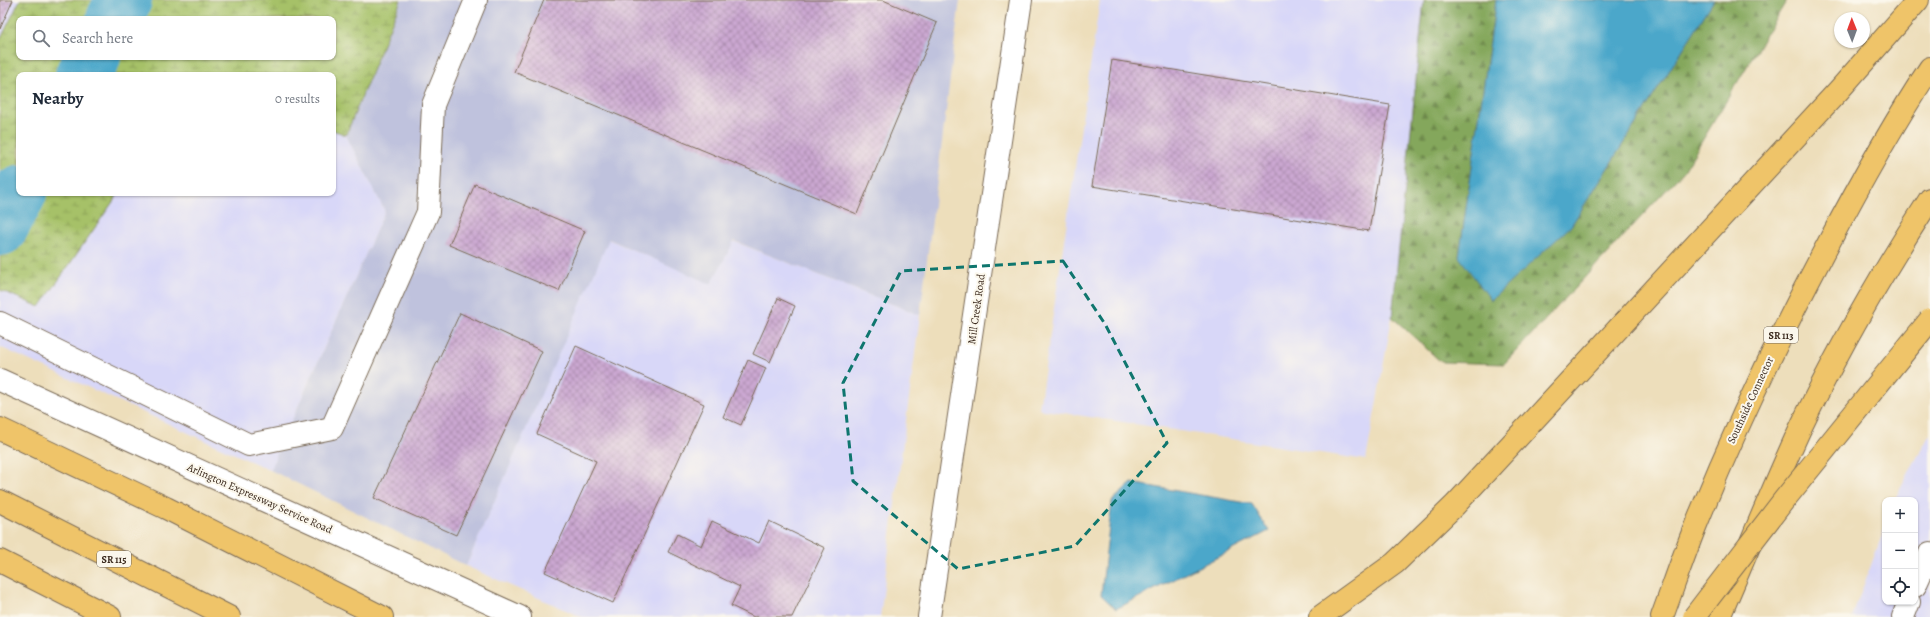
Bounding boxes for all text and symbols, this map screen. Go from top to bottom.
north arrow [1834,12,1870,48]
search box [16,16,336,60]
icon: search [30,27,52,49]
text: Search here [62,28,133,48]
text: Nearby [32,87,83,110]
text: 0 results [275,90,320,107]
street label: Mill Creek Road [964,273,989,345]
road number: SR 113 [1764,327,1798,343]
street label: Southside Connector [1724,354,1777,446]
street label: Arlington Expressway Service Road [184,459,335,537]
map controls [1882,497,1918,605]
button: + [1882,497,1918,533]
button: − [1882,533,1918,569]
road number: SR 115 [97,551,131,567]
button: locate [1882,569,1918,605]

